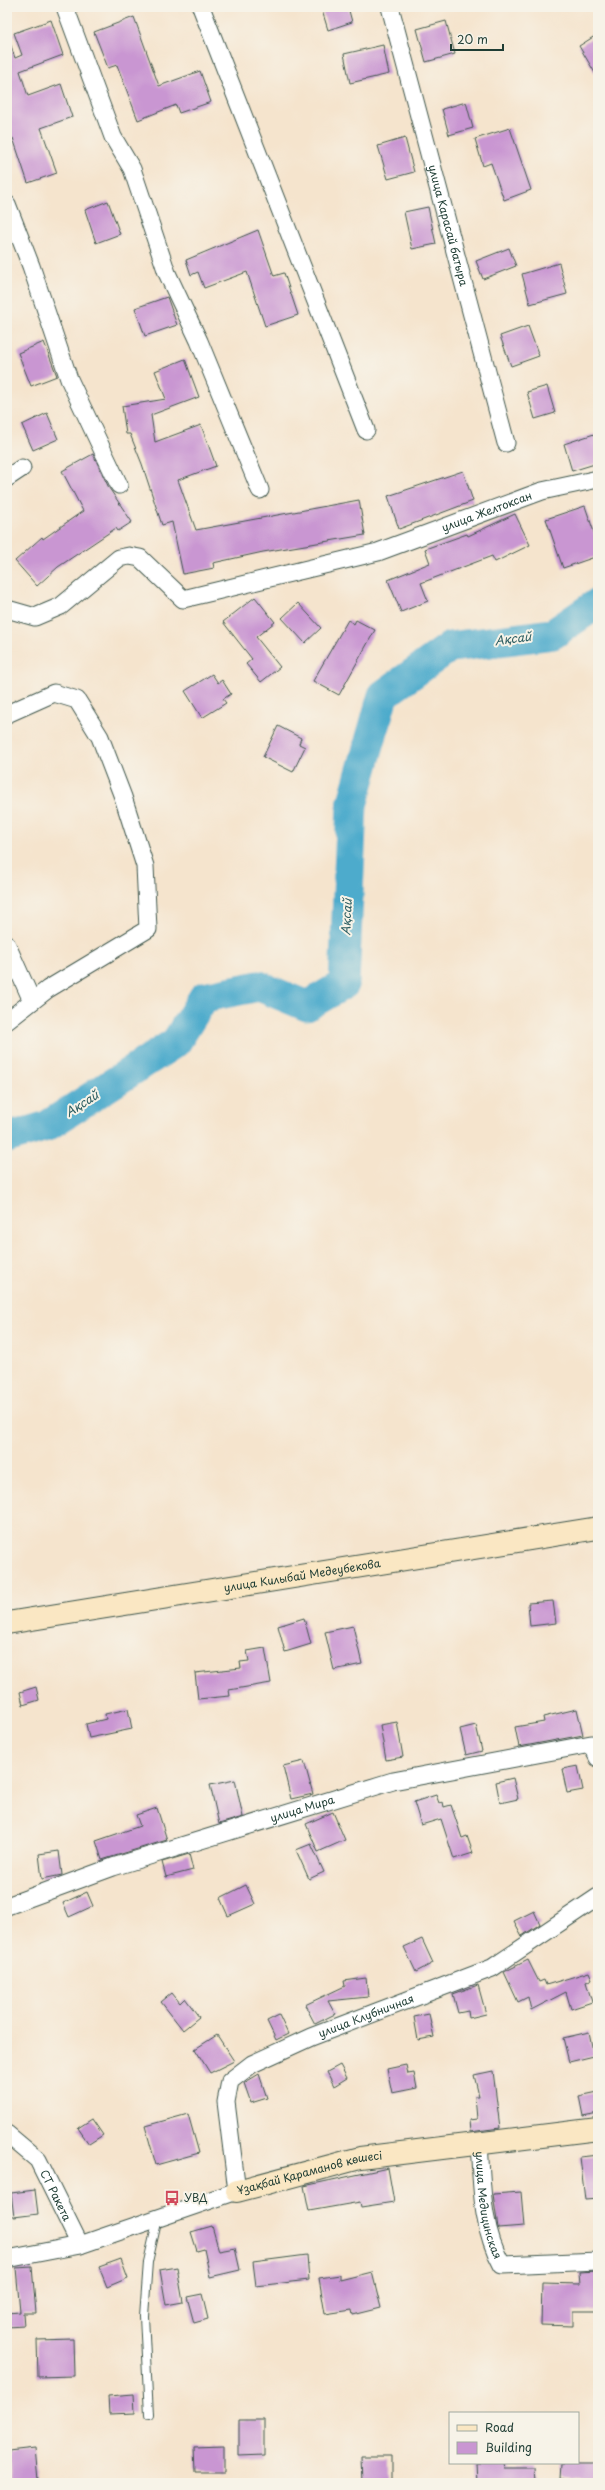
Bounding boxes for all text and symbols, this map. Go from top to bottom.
scale bar [451,26,503,52]
text: 20 m [457,30,488,48]
street label: улица Карасай батыра [424,163,473,288]
street label: улица Желтоксан [439,486,534,536]
water label: Ақсай [494,627,534,649]
water label: Ақсай [336,896,356,936]
water label: Ақсай [61,1085,103,1121]
street label: улица Килыбай Медеубекова [223,1554,382,1596]
street label: улица Мира [268,1790,336,1826]
street label: улица Клубничная [316,1990,416,2042]
street label: Ұзақбай Қараманов көшесі [235,2146,383,2199]
street label: улица Медицинская [472,2151,507,2262]
street label: СТ Ракета [36,2167,76,2224]
bus stop icon: УВД [163,2189,181,2207]
place label: УВД [184,2189,208,2206]
legend [449,2412,579,2464]
text: Road [485,2418,514,2436]
text: Building [485,2438,532,2456]

